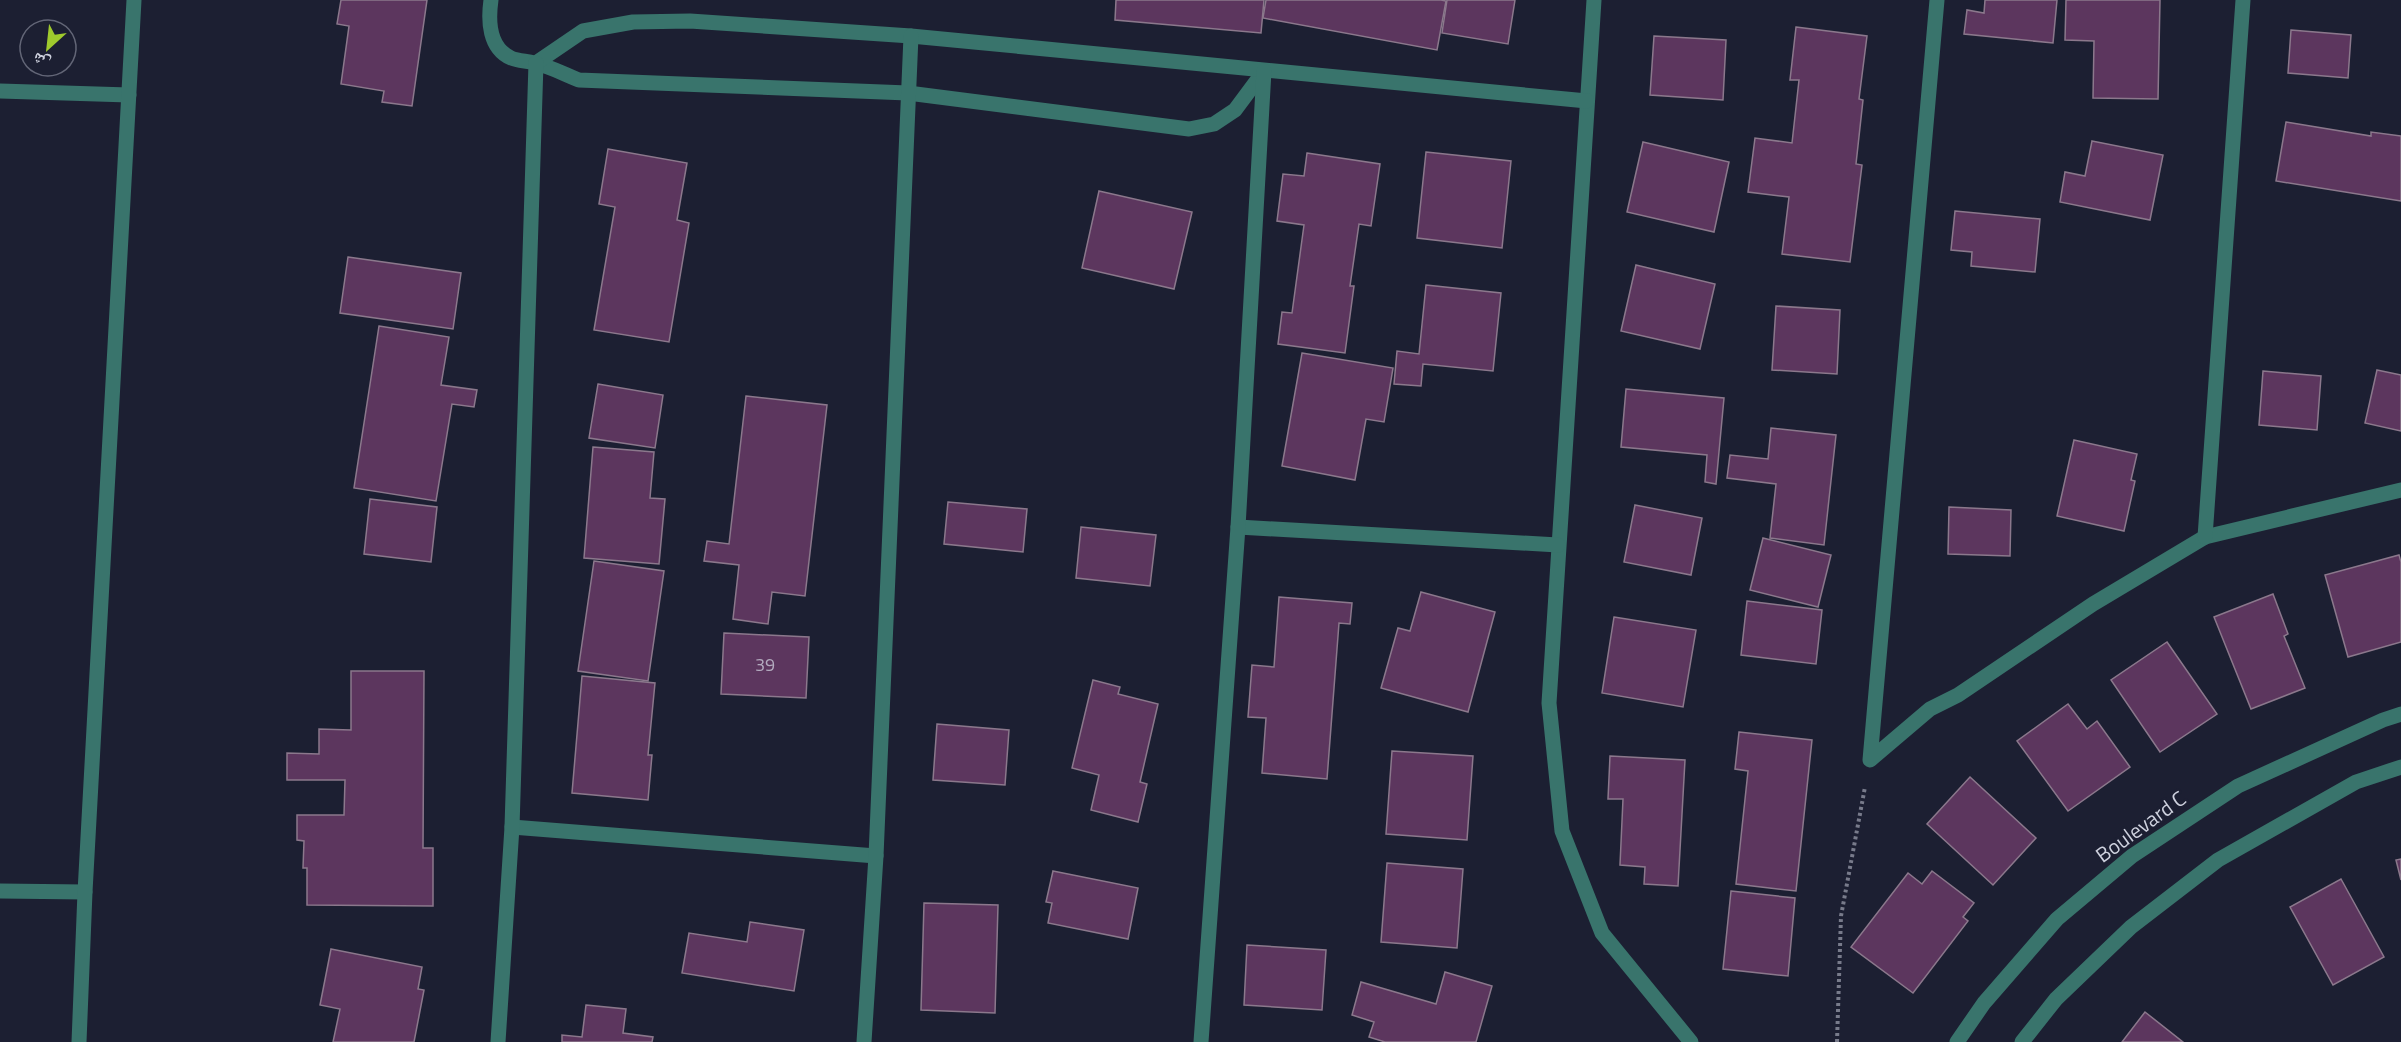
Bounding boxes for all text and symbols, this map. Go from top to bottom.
north arrow [18,18,78,78]
text: ش [28,47,54,76]
house number: 39 [755,651,775,678]
street label: Boulevard C [2089,782,2192,870]

